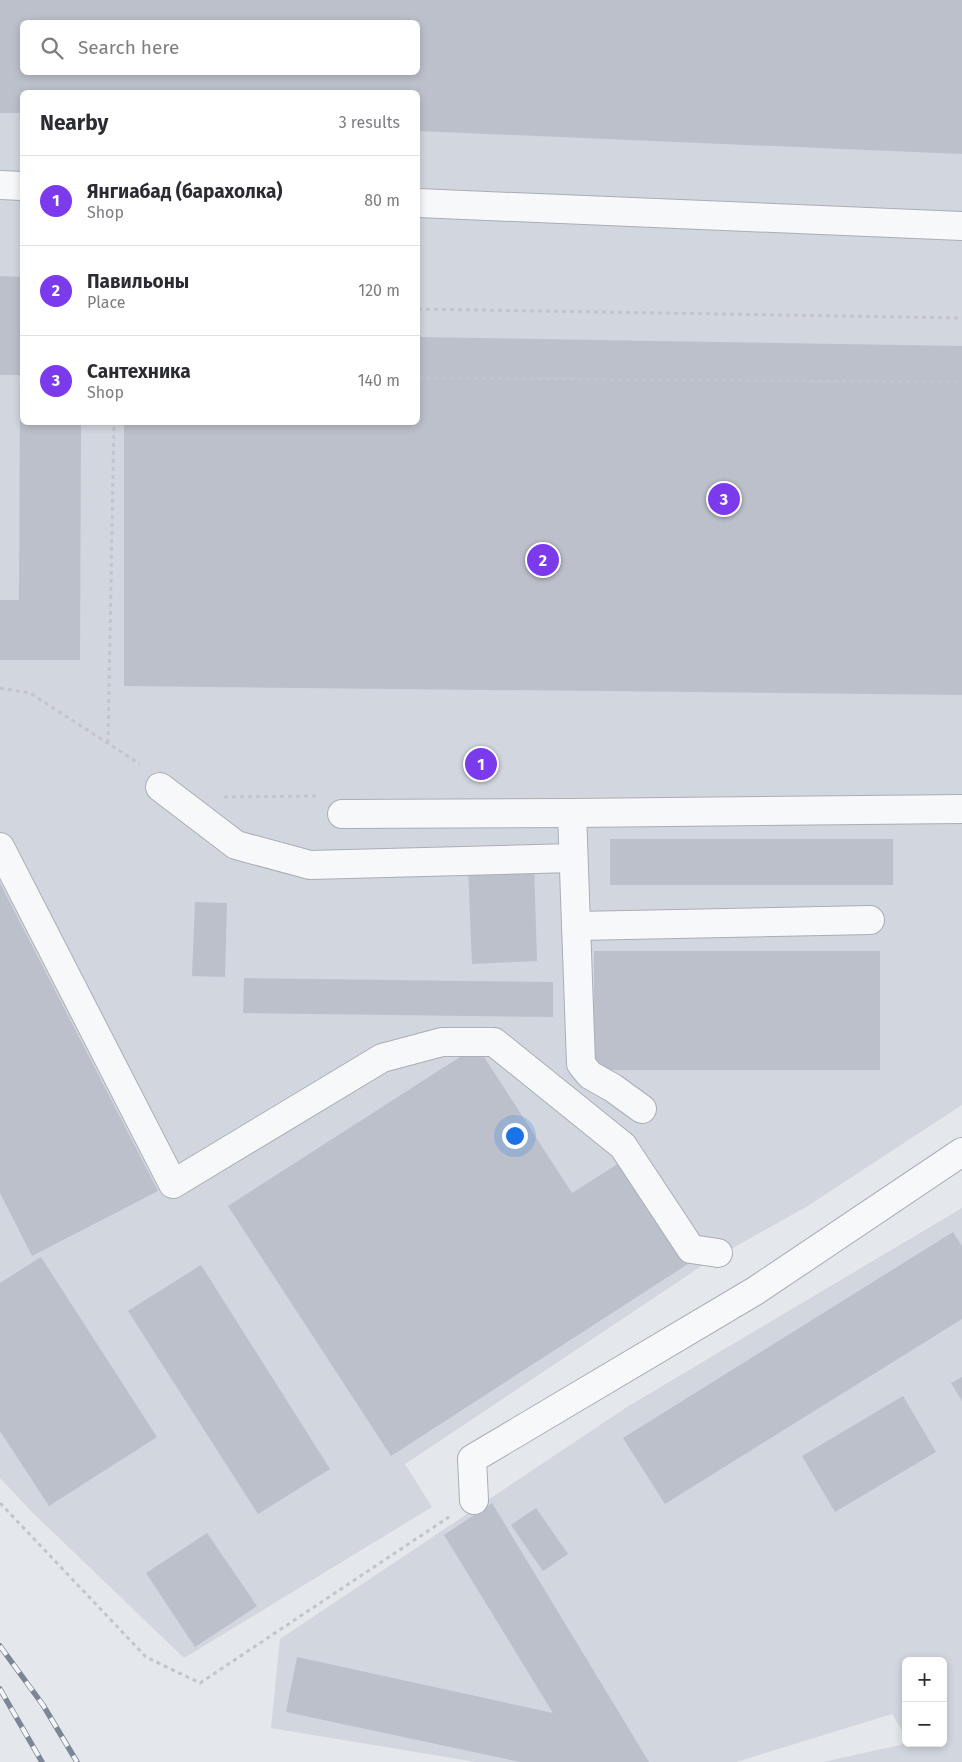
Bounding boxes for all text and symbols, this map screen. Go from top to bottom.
search box [20,20,420,75]
icon: search [38,34,66,62]
text: Search here [78,36,179,59]
text: Nearby [40,110,108,136]
text: 3 results [339,113,400,132]
text: Янгиабад (барахолка) [87,180,283,203]
text: 1 [52,191,60,210]
text: 80 m [364,191,400,210]
text: Shop [87,203,124,222]
text: Павильоны [87,270,189,293]
text: 2 [52,281,60,300]
text: 120 m [358,281,400,300]
text: Place [87,293,126,312]
text: Сантехника [87,360,191,383]
text: 3 [52,371,60,390]
text: 140 m [358,371,400,390]
text: Shop [87,383,124,402]
pin: 3 [708,480,740,518]
pin: 2 [527,541,559,579]
pin: 1 [465,745,497,783]
your location [502,1123,528,1149]
map controls [902,1657,947,1747]
button: + [902,1657,947,1702]
button: − [902,1702,947,1747]

